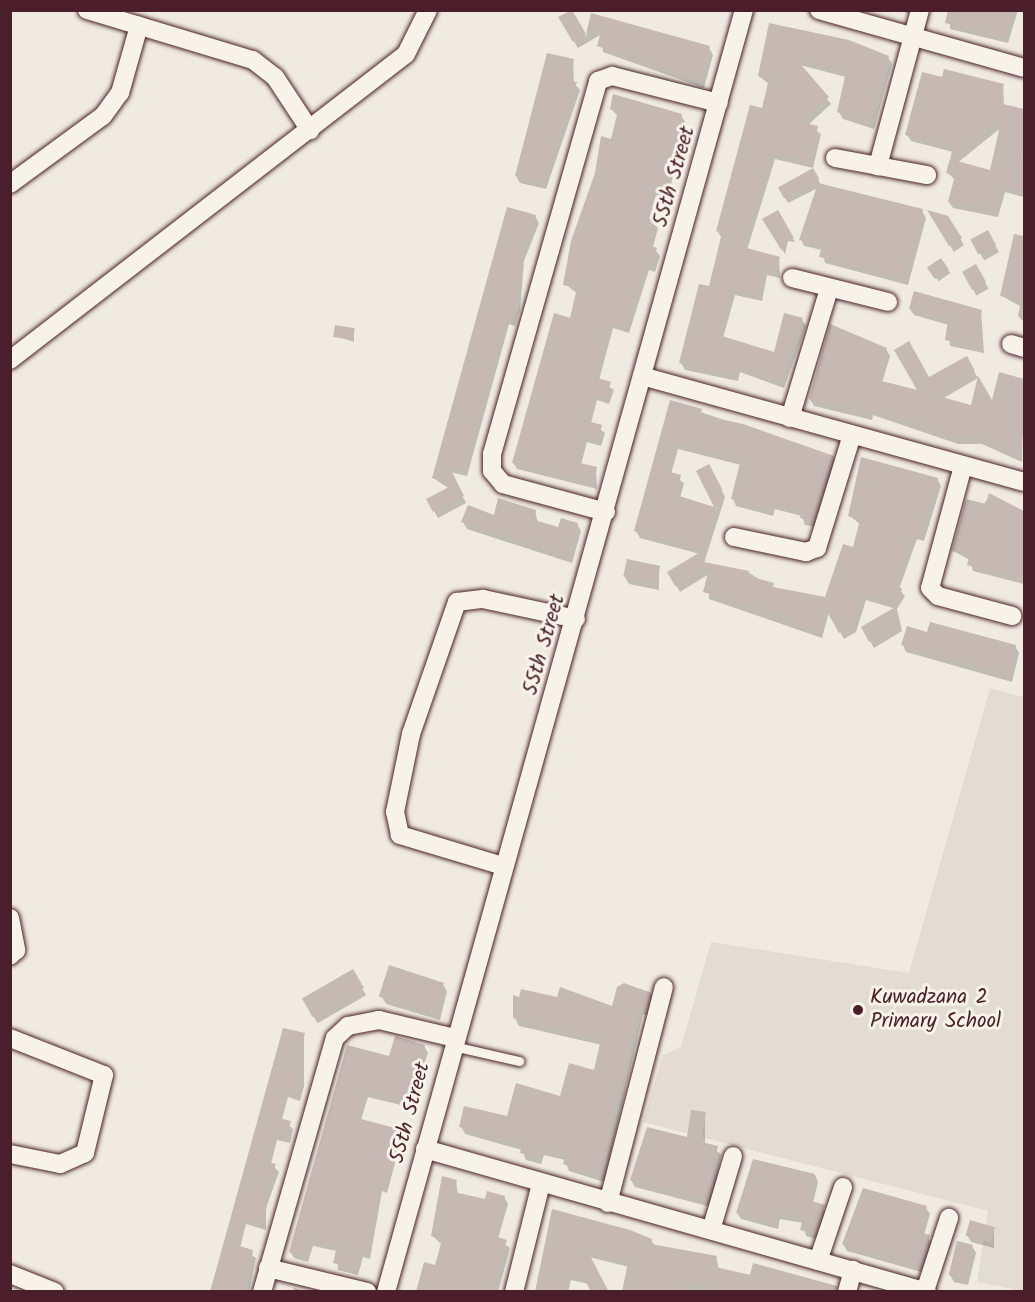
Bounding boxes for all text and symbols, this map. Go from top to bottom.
street label: 55th Street [649,124,701,230]
street label: 55th Street [519,592,571,698]
place label: Kuwadzana 2 Primary School [870,985,1001,1035]
marker: Kuwadzana 2 Primary School [851,1003,865,1017]
street label: 55th Street [385,1060,437,1166]

